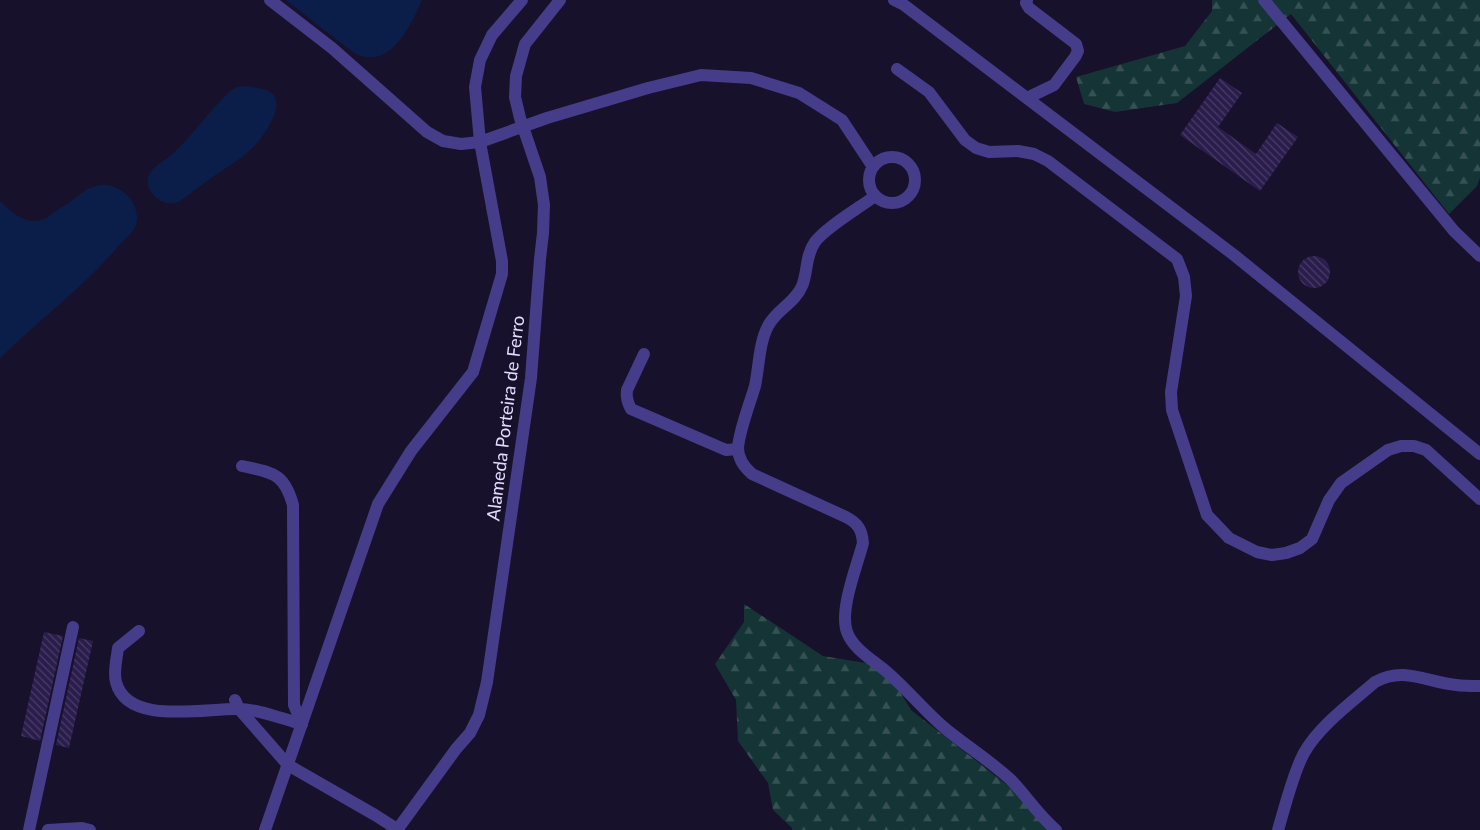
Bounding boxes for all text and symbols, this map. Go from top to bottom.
street label: Alameda Porteira de Ferro [481,314,529,522]

